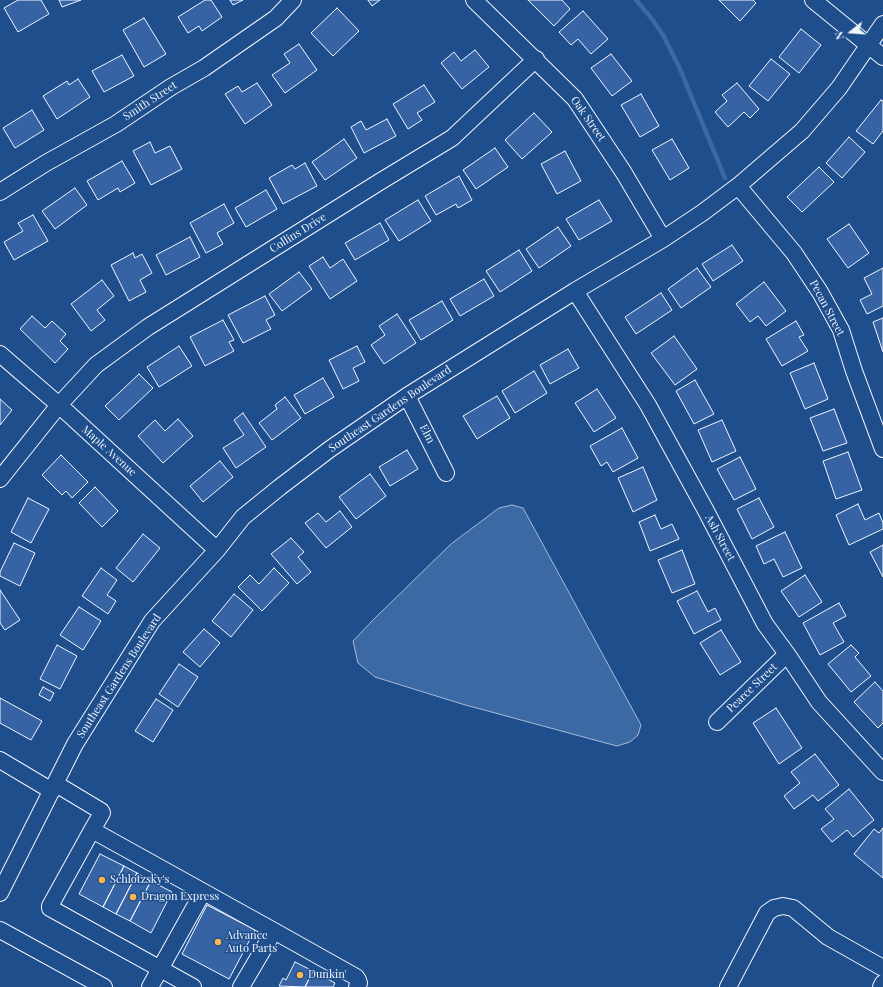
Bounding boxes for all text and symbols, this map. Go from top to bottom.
north arrow [831,12,871,52]
text: N [831,30,847,42]
street label: Smith Street [121,79,179,123]
street label: Oak Street [568,94,608,144]
street label: Collins Drive [267,210,329,256]
street label: Pecan Street [807,278,847,338]
street label: Southeast Gardens Boulevard [326,363,454,455]
street label: Elm [417,422,437,446]
street label: Maple Avenue [79,423,139,479]
street label: Ash Street [702,513,738,563]
street label: Southeast Gardens Boulevard [74,612,164,740]
street label: Pearce Street [724,661,780,715]
place label: Schlotzsky's [110,873,169,887]
marker: Schlotzsky's [97,875,107,885]
place label: Dragon Express [141,890,219,904]
marker: Dragon Express [128,892,138,902]
place label: Advance Auto Parts [226,929,277,955]
marker: Advance Auto Parts [213,937,223,947]
place label: Dunkin' [308,968,347,982]
marker: Dunkin' [295,970,305,980]

